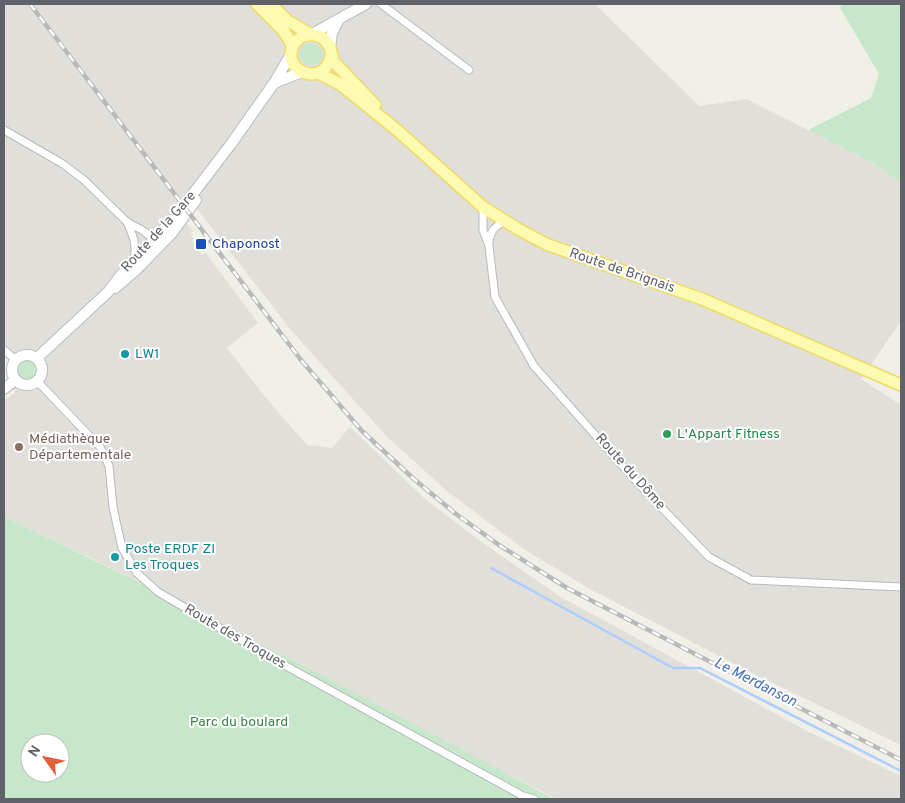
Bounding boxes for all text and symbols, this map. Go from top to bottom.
street label: Route de la Gare [118,188,200,276]
place label: Chaponost [212,236,280,253]
marker: Chaponost [194,237,208,251]
street label: Route de Brignais [567,245,677,297]
place label: LW1 [135,346,160,363]
marker: LW1 [119,348,131,360]
place label: L'Appart Fitness [677,426,780,443]
marker: L'Appart Fitness [661,428,673,440]
street label: Route du Dôme [591,430,669,514]
place label: Médiathèque Départementale [29,431,131,464]
marker: Médiathèque Départementale [13,441,25,453]
place label: Poste ERDF ZI Les Troques [125,541,215,574]
marker: Poste ERDF ZI Les Troques [109,551,121,563]
street label: Route des Troques [181,601,289,673]
water label: Le Merdanson [710,654,800,712]
park label: Parc du boulard [190,714,288,731]
north arrow [20,733,70,783]
text: N [25,743,45,761]

